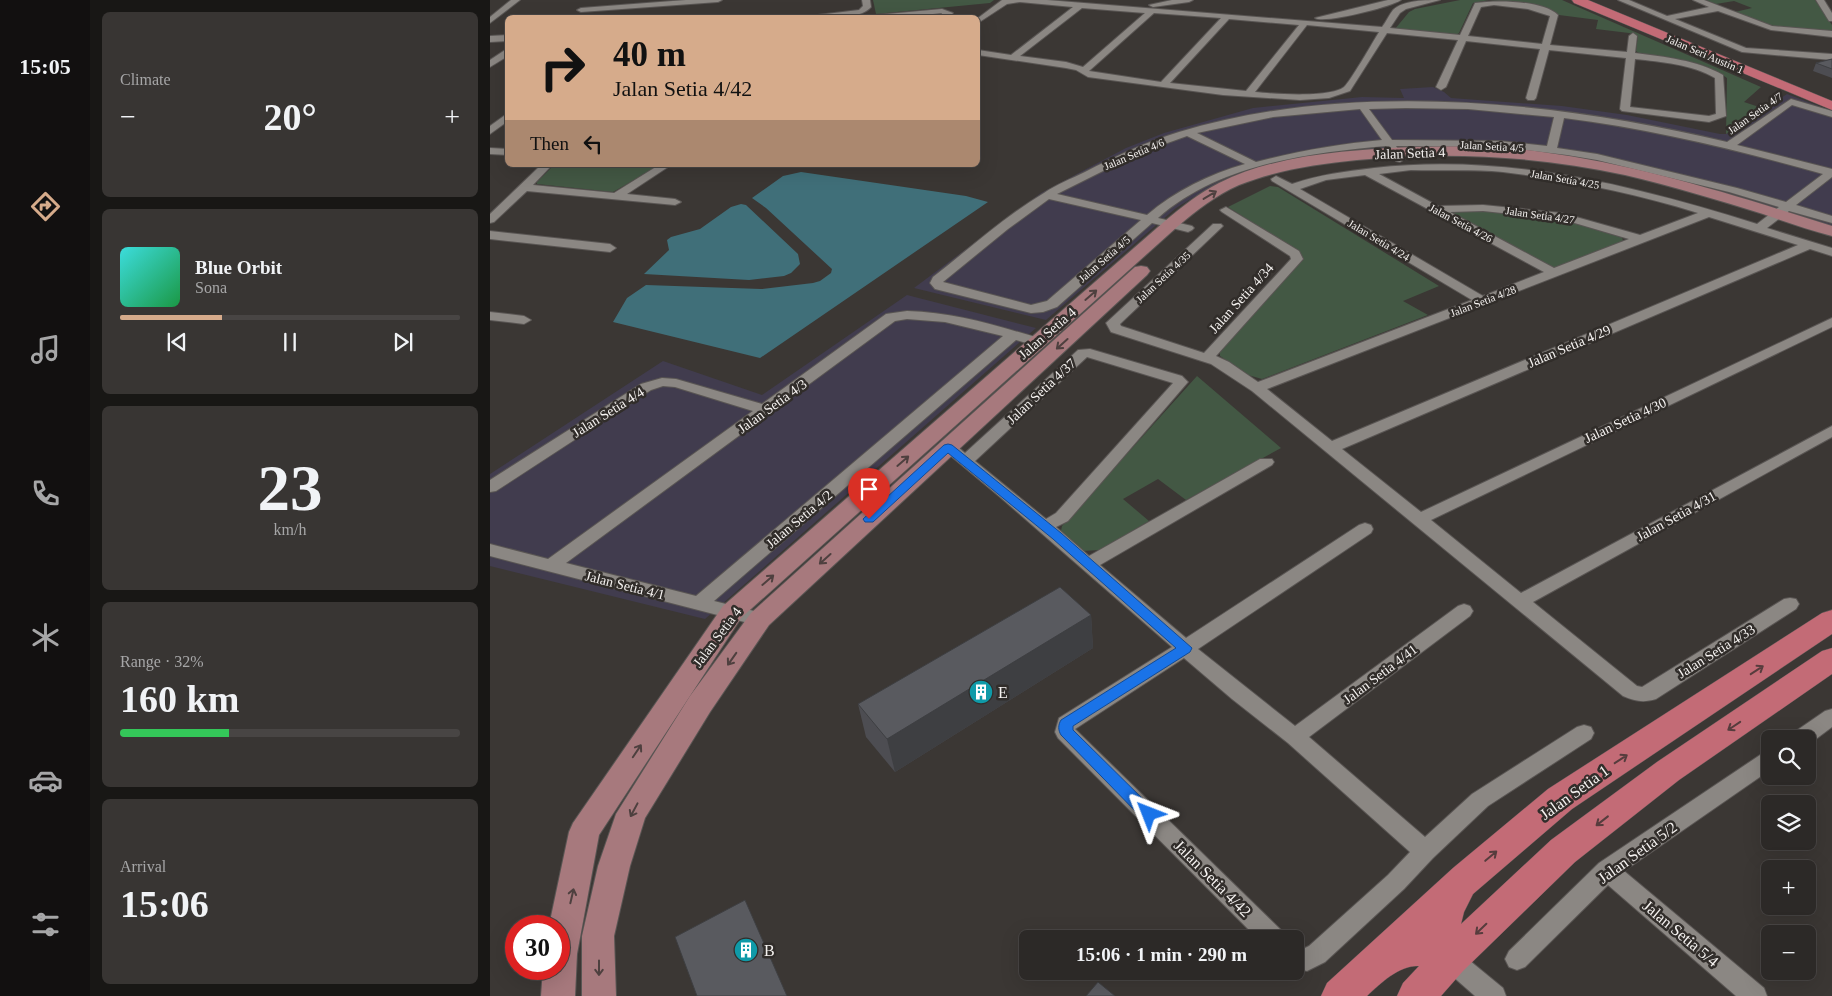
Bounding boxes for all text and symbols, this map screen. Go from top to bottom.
street label: Jalan Seri Austin 1 [1665,32,1745,76]
icon: right [530,35,595,100]
text: 40 m [613,35,686,74]
text: 15:05 [19,54,71,79]
text: Climate [120,71,171,88]
text: Jalan Setia 4/42 [613,76,752,101]
street label: Jalan Setia 4/7 [1725,89,1785,136]
text: 20° [263,96,317,138]
text: − [120,101,136,132]
text: + [444,101,460,132]
icon: left [579,130,607,158]
text: Then [530,133,569,154]
street label: Jalan Setia 4/6 [1102,136,1166,172]
street label: Jalan Setia 4/5 [1460,138,1525,154]
street label: Jalan Setia 4 [1374,145,1446,162]
street label: Jalan Setia 4/25 [1530,167,1601,191]
icon: directions [28,189,63,224]
one-way arrow [1203,190,1217,200]
street label: Jalan Setia 4/26 [1427,201,1495,245]
street label: Jalan Setia 4/27 [1505,204,1576,226]
street label: Jalan Setia 4/24 [1346,217,1412,263]
street label: Jalan Setia 4/5 [1076,233,1133,285]
street label: Jalan Setia 4/35 [1133,249,1193,305]
text: Blue Orbit [195,257,282,278]
street label: Jalan Setia 4/34 [1206,260,1277,336]
text: Sona [195,279,227,296]
street label: Jalan Setia 4/28 [1448,283,1518,319]
one-way arrow [1084,289,1097,301]
street label: Jalan Setia 4 [1016,305,1079,362]
street label: Jalan Setia 4/29 [1525,322,1613,371]
icon: previous [163,328,191,356]
icon: pause [276,328,304,356]
icon: next [389,328,417,356]
icon: music [28,332,63,367]
one-way arrow [1055,338,1068,350]
street label: Jalan Setia 4/37 [1004,356,1079,427]
street label: Jalan Setia 4/3 [735,376,810,436]
street label: Jalan Setia 4/4 [570,384,647,440]
street label: Jalan Setia 4/30 [1582,395,1669,446]
text: 23 [258,452,323,524]
one-way arrow [897,455,910,467]
pin [848,468,890,519]
icon: arrive [855,475,883,503]
icon: phone [28,476,63,511]
street label: Jalan Setia 4/2 [763,487,835,551]
street label: Jalan Setia 4/31 [1634,488,1719,544]
text: km/h [274,521,306,538]
one-way arrow [819,554,832,565]
street label: Jalan Setia 4/1 [583,568,666,603]
one-way arrow [762,574,775,586]
street label: Jalan Setia 4 [690,605,745,670]
icon: climate [28,620,63,655]
street label: Jalan Setia 4/33 [1675,622,1758,681]
street label: Jalan Setia 4/41 [1340,642,1420,707]
one-way arrow [727,652,737,666]
text: Range · 32% [120,653,204,670]
one-way arrow [1750,664,1764,675]
text: 160 km [120,678,239,720]
building icon: E [968,679,994,705]
place label: E [998,684,1008,701]
one-way arrow [1727,721,1741,731]
map controls [1761,730,1816,980]
button: search [1761,730,1816,785]
one-way arrow [632,744,642,758]
one-way arrow [1614,754,1628,764]
street label: Jalan Setia 1 [1537,762,1612,823]
icon: car [28,763,63,798]
position arrow [1122,787,1174,839]
button: layers [1761,795,1816,850]
one-way arrow [629,803,639,818]
one-way arrow [1595,816,1609,826]
street label: Jalan Setia 5/2 [1595,818,1680,887]
street label: Jalan Setia 4/42 [1171,837,1254,920]
one-way arrow [1485,851,1498,862]
text: Arrival [120,858,166,875]
button: + [1761,860,1816,915]
text: 15:06 [120,883,209,925]
one-way arrow [568,889,577,905]
street label: Jalan Setia 5/4 [1639,897,1722,970]
icon: filters [28,907,63,942]
speed limit sign: 30 [505,915,570,980]
one-way arrow [1475,923,1487,935]
button: − [1761,925,1816,980]
building icon: B [733,937,759,963]
place label: B [764,942,775,959]
text: 15:06 · 1 min · 290 m [1076,944,1247,965]
one-way arrow [594,959,603,975]

